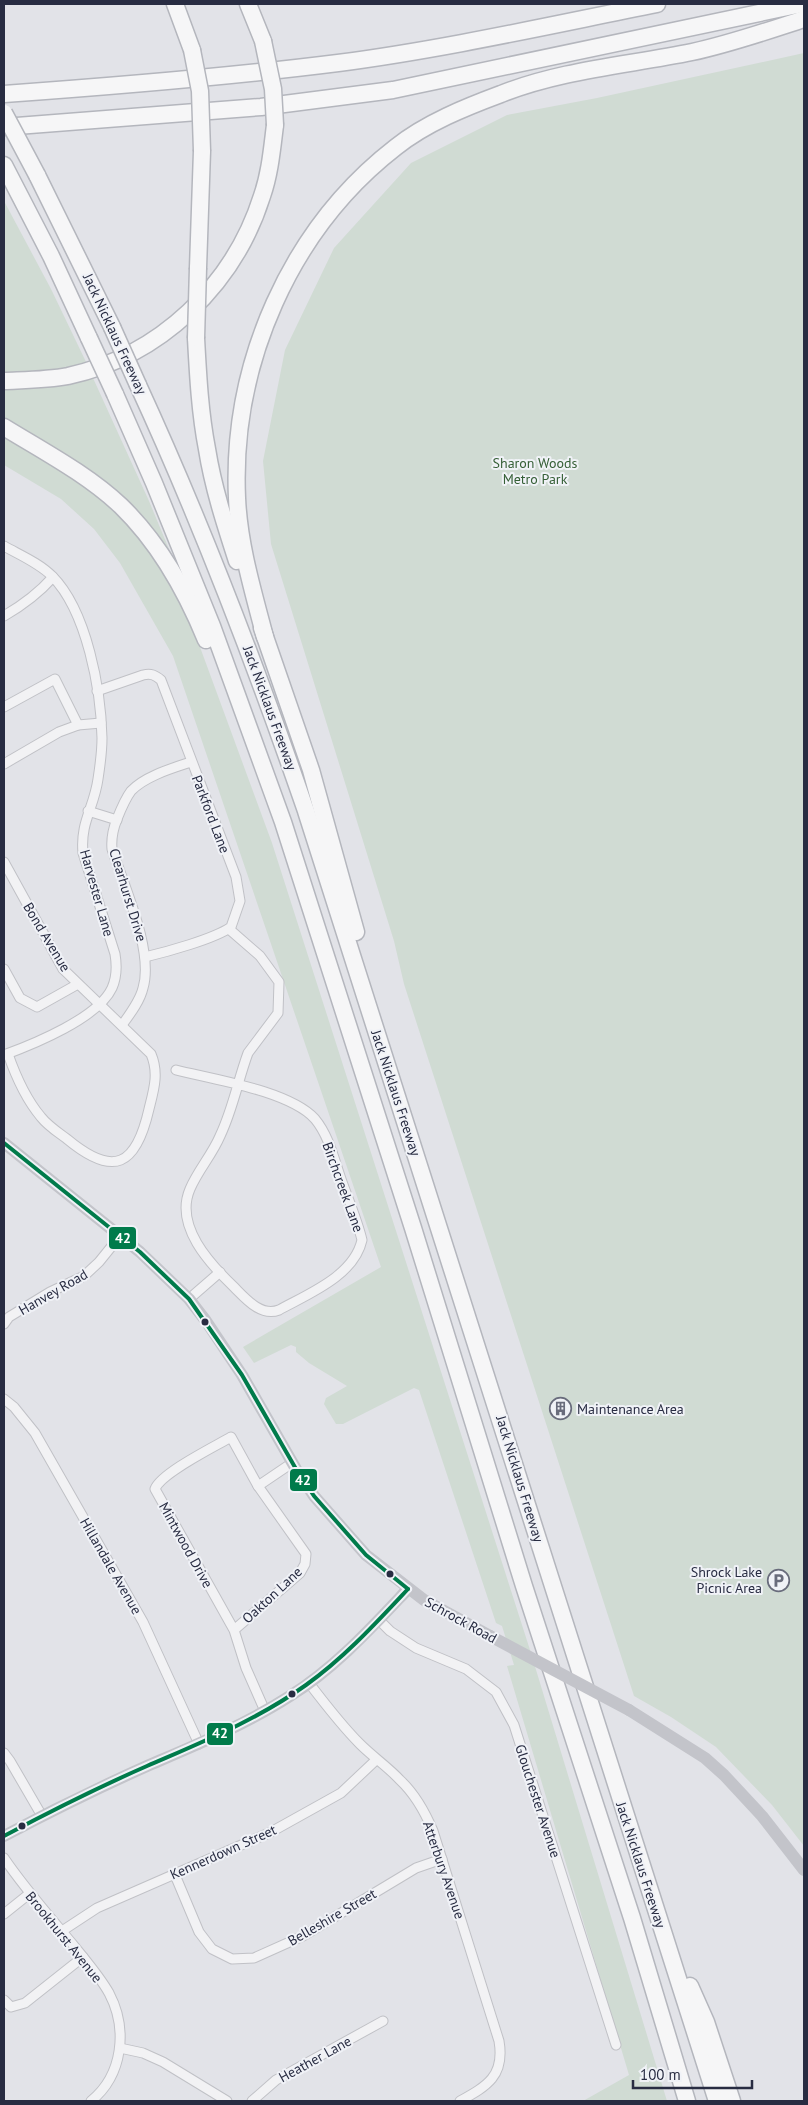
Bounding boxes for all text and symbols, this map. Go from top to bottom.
street label: Jack Nicklaus Freeway [79,270,151,398]
park label: Sharon Woods Metro Park [493,454,578,488]
street label: Jack Nicklaus Freeway [239,642,301,773]
street label: Parkford Lane [188,772,234,856]
street label: Clearhurst Drive [105,846,151,944]
street label: Harvester Lane [76,847,118,939]
street label: Bond Avenue [19,899,75,975]
street label: Jack Nicklaus Freeway [367,1027,425,1159]
street label: Birchcreek Lane [318,1140,368,1234]
line badge: 42 [108,1226,137,1250]
text: 42 [115,1229,131,1247]
street label: Hanvey Road [15,1265,91,1319]
unlabelled marker [200,1317,210,1327]
building icon: Maintenance Area [549,1397,573,1421]
place label: Maintenance Area [577,1400,684,1418]
street label: Jack Nicklaus Freeway [492,1413,548,1545]
line badge: 42 [289,1468,318,1492]
text: 42 [295,1471,311,1489]
street label: Mintwood Drive [155,1499,217,1591]
street label: Hillandale Avenue [76,1514,146,1618]
street label: Oakton Lane [238,1563,306,1627]
place label: Shrock Lake Picnic Area [691,1563,762,1597]
parking icon: Shrock Lake Picnic Area [766,1568,790,1592]
unlabelled marker [385,1569,395,1579]
street label: Schrock Road [422,1593,500,1647]
unlabelled marker [287,1689,297,1699]
line badge: 42 [206,1722,234,1746]
text: 42 [212,1724,228,1742]
street label: Glouchester Avenue [511,1742,565,1860]
street label: Jack Nicklaus Freeway [612,1799,670,1931]
street label: Atterbury Avenue [419,1819,469,1921]
street label: Kennerdown Street [167,1820,279,1884]
unlabelled marker [17,1821,27,1831]
street label: Belleshire Street [285,1884,380,1950]
street label: Brookhurst Avenue [22,1888,106,1986]
street label: Heather Lane [276,2032,354,2086]
scale bar [633,2058,752,2090]
text: 100 m [640,2065,681,2084]

